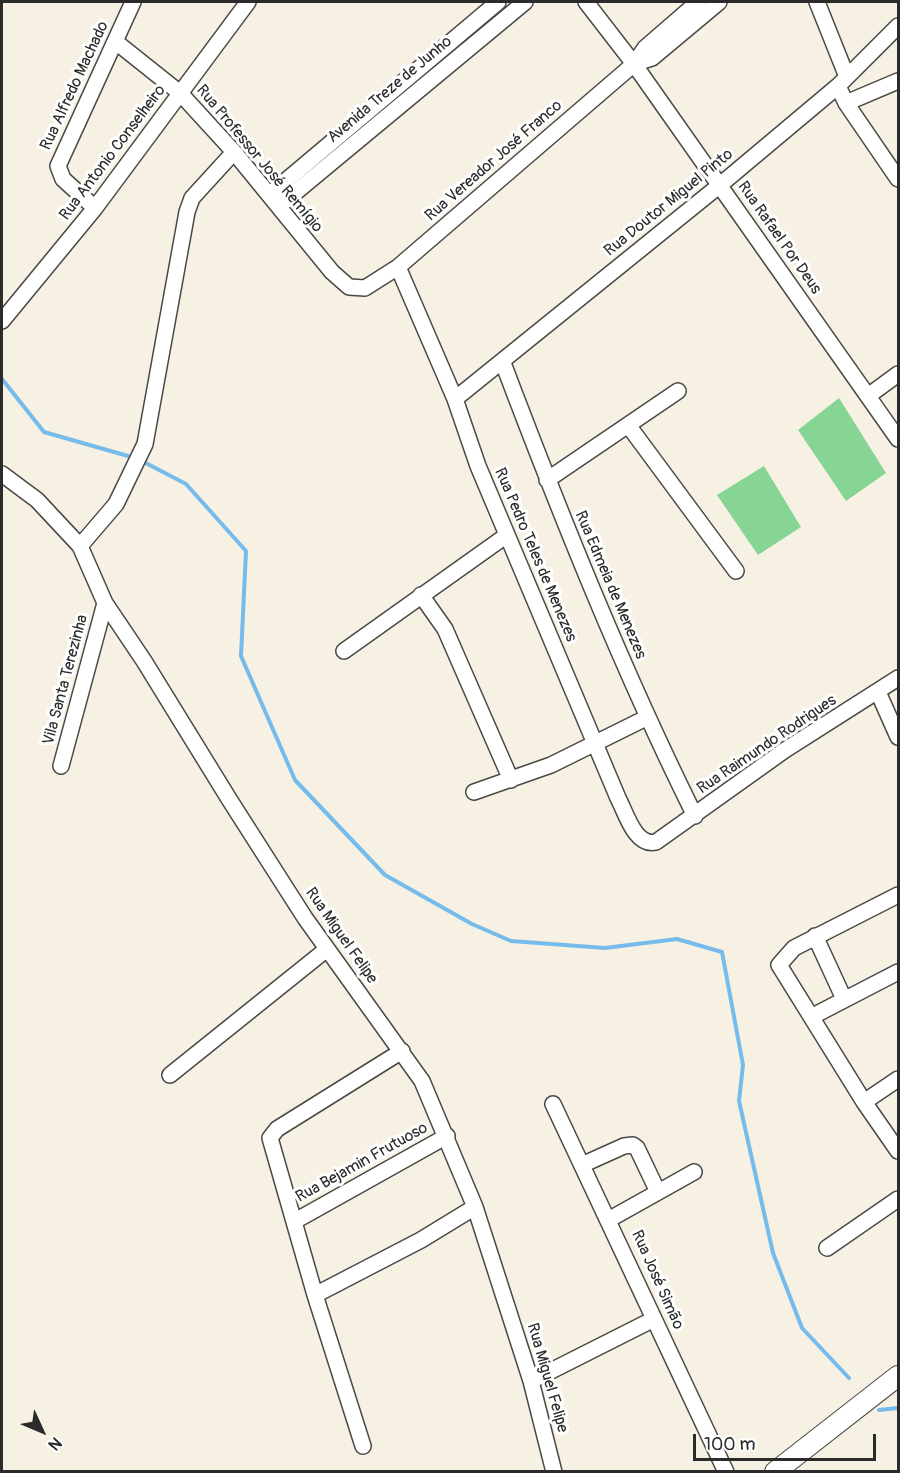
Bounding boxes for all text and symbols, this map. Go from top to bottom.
street label: Rua Alfredo Machado [37,19,113,153]
street label: Avenida Treze de Junho [324,32,456,148]
street label: Rua Professor José Remígio [192,81,326,237]
street label: Rua Antonio Conselheiro [56,82,170,224]
street label: Rua Vereador José Franco [422,96,566,226]
street label: Rua Doutor Miguel Pinto [601,145,737,261]
street label: Rua Rafael Por Deus [733,178,825,298]
street label: Rua Pedro Teles de Menezes [490,465,580,645]
street label: Rua Edmeia de Menezes [570,508,650,662]
street label: Vila Santa Terezinha [39,613,93,747]
street label: Rua Raimundo Rodrigues [694,691,840,799]
street label: Rua Miguel Felipe [301,884,381,988]
street label: Rua Bejamin Frutuoso [293,1119,431,1207]
street label: Rua José Simão [627,1227,687,1333]
street label: Rua Miguel Felipe [522,1321,572,1435]
north arrow [12,1401,72,1461]
scale bar [696,1422,879,1460]
text: N [44,1433,66,1454]
text: 100 m [704,1433,756,1456]

